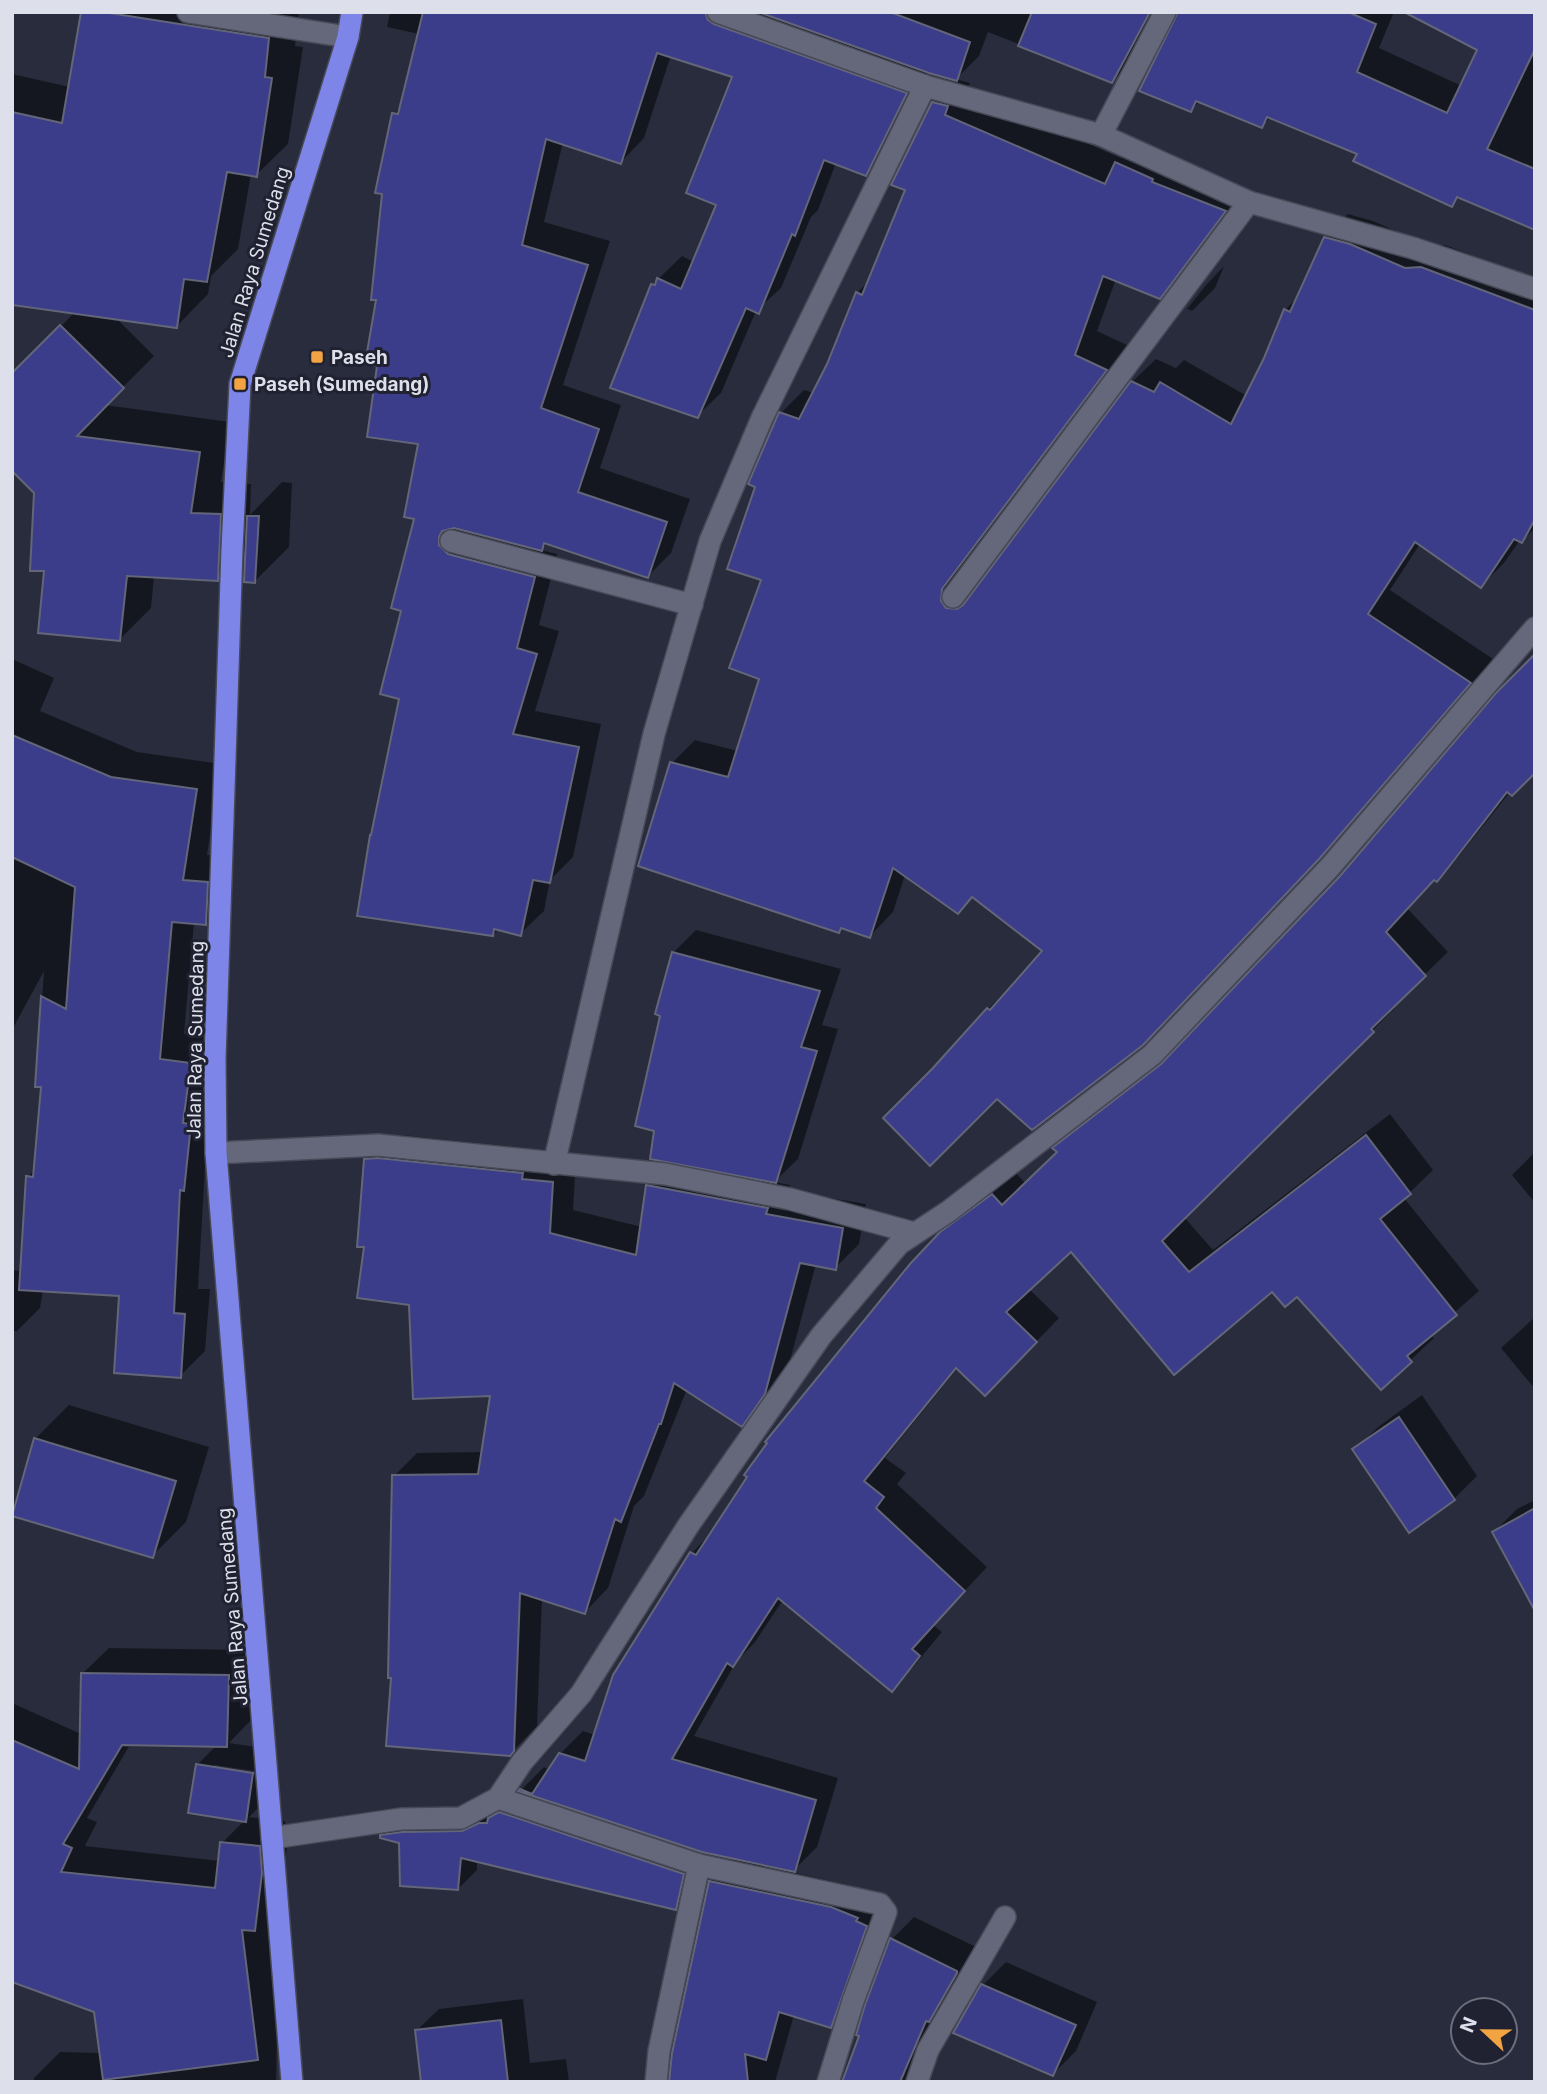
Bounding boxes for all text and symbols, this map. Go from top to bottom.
street label: Jalan Raya Sumedang [214,164,295,361]
place label: Paseh [331,346,388,369]
marker: Paseh [309,349,325,365]
place label: Paseh (Sumedang) [254,373,429,396]
marker: Paseh (Sumedang) [232,376,248,392]
street label: Jalan Raya Sumedang [182,940,209,1140]
street label: Jalan Raya Sumedang [212,1507,253,1707]
north arrow [1449,1996,1519,2066]
text: N [1455,2014,1482,2036]

